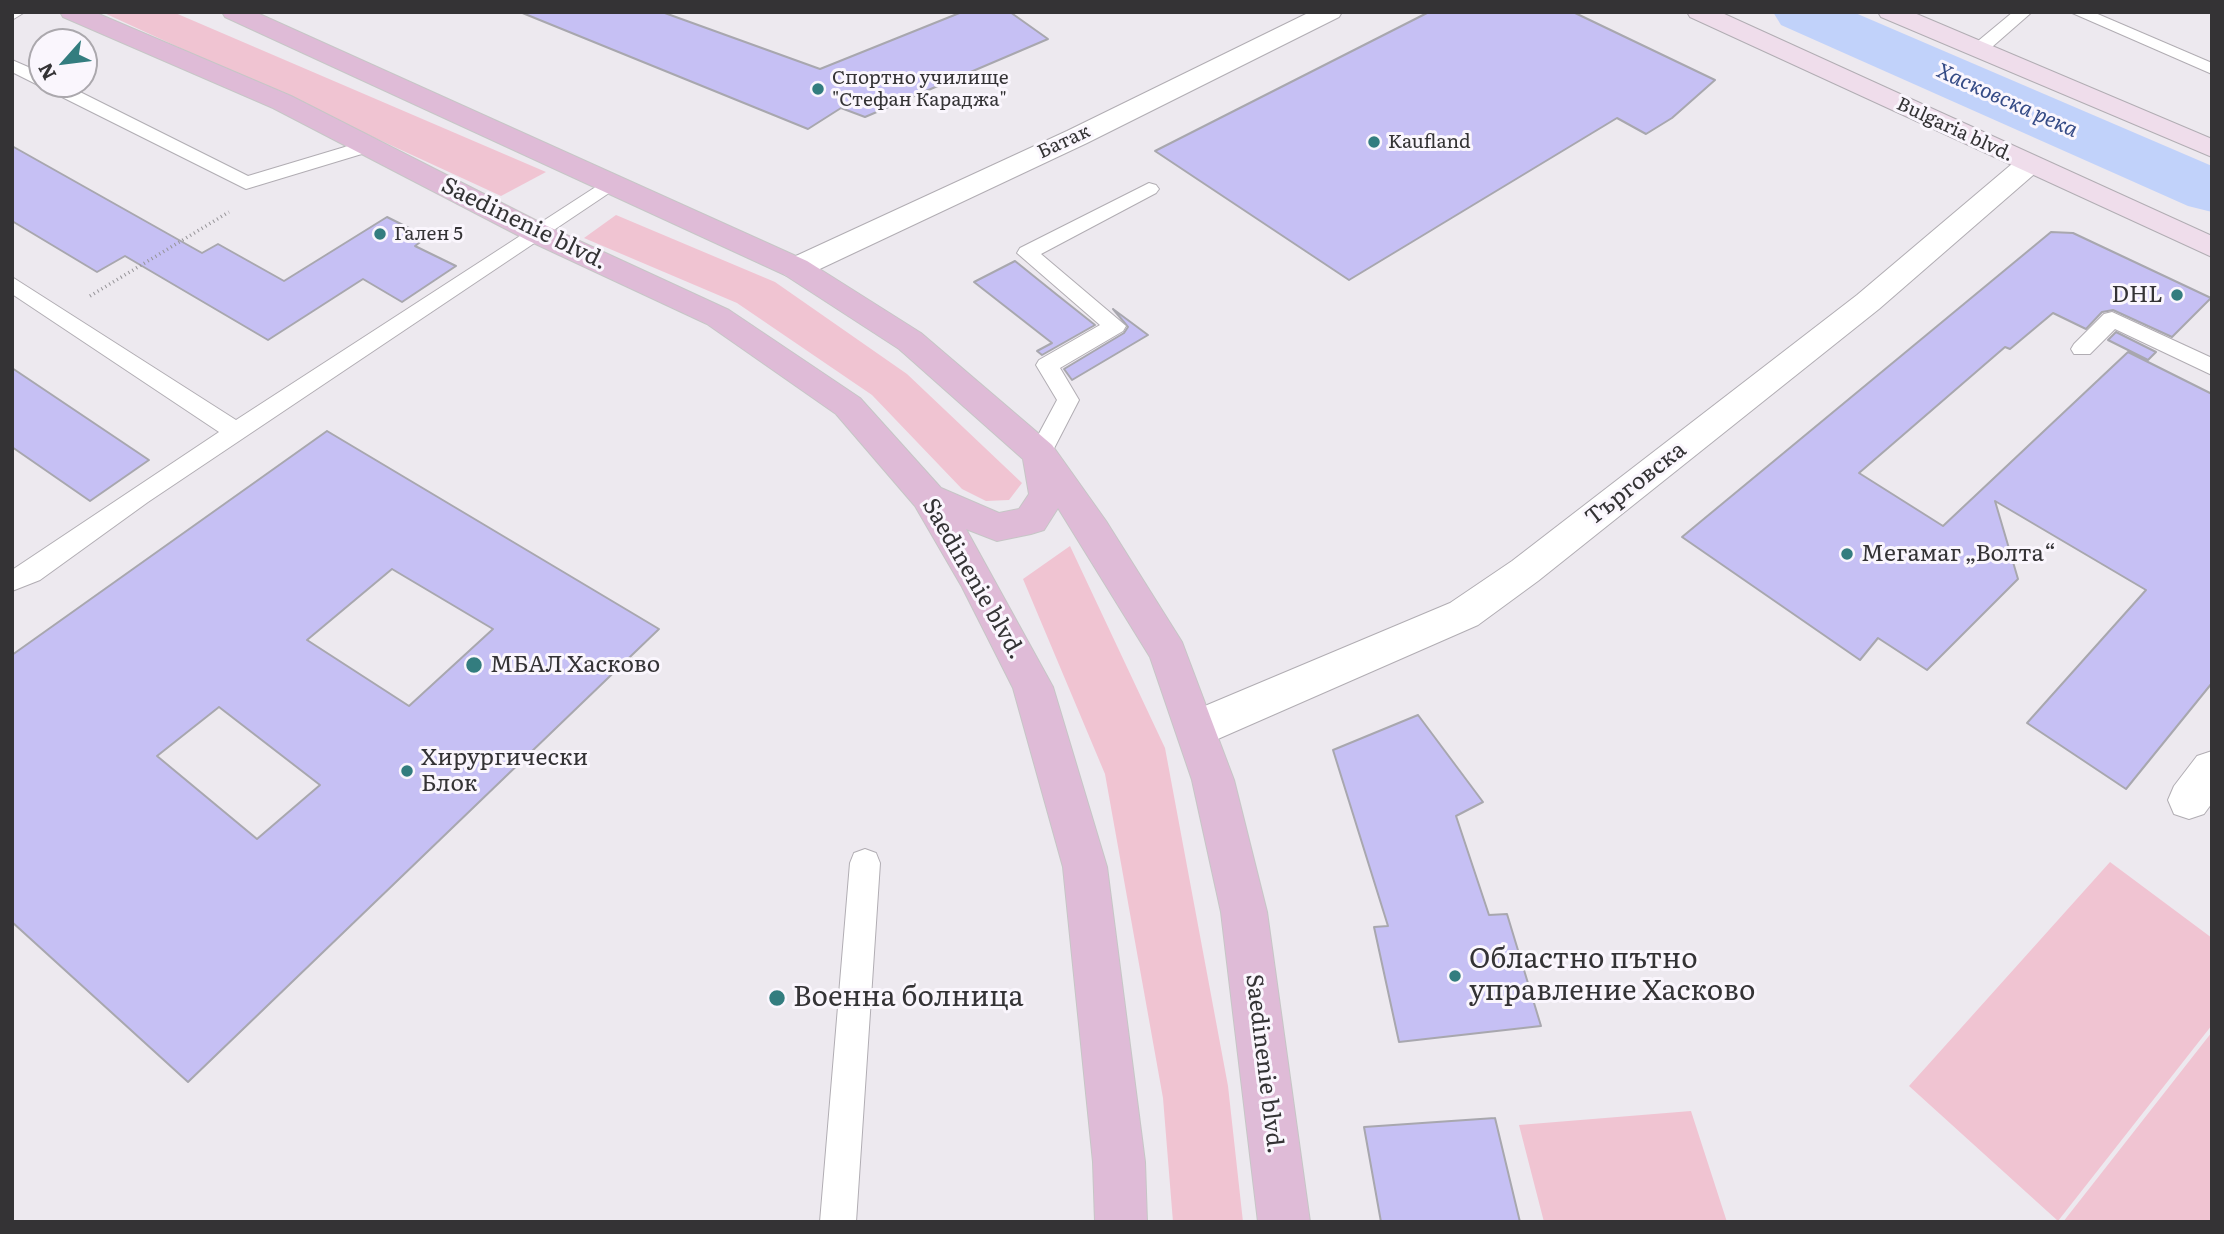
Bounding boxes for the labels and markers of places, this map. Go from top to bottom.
place label: Спортно училище "Стефан Караджа" [832,67,1009,111]
marker: Спортно училище "Стефан Караджа" [810,81,826,97]
place label: Kaufland [1388,131,1471,153]
marker: Kaufland [1366,134,1382,150]
place label: Гален 5 [394,223,463,245]
marker: Гален 5 [372,226,388,242]
place label: DHL [2111,281,2163,309]
marker: DHL [2169,287,2185,303]
place label: Мегамаг „Волта“ [1861,540,2056,568]
marker: Мегамаг „Волта“ [1839,546,1855,562]
place label: МБАЛ Хасково [490,651,660,679]
marker: МБАЛ Хасково [464,655,484,675]
place label: Хирургически Блок [421,744,588,798]
marker: Хирургически Блок [399,763,415,779]
place label: Областно пътно управление Хасково [1469,943,1755,1009]
marker: Областно пътно управление Хасково [1447,968,1463,984]
place label: Военна болница [793,981,1023,1015]
marker: Военна болница [767,988,787,1008]

